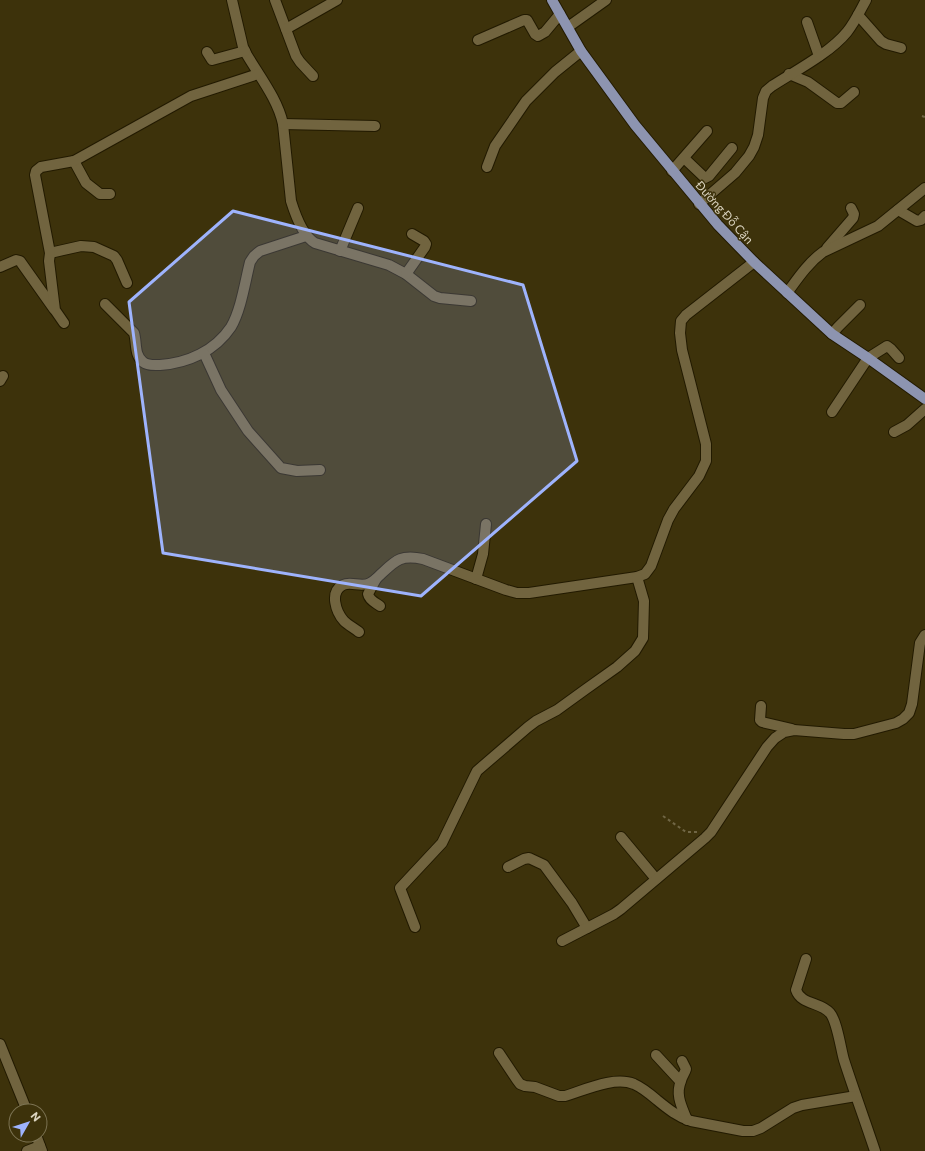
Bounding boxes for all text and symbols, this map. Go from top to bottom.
street label: Đường Đỗ Cận [693,177,757,246]
north arrow [8,1103,48,1143]
text: N [29,1109,44,1124]

